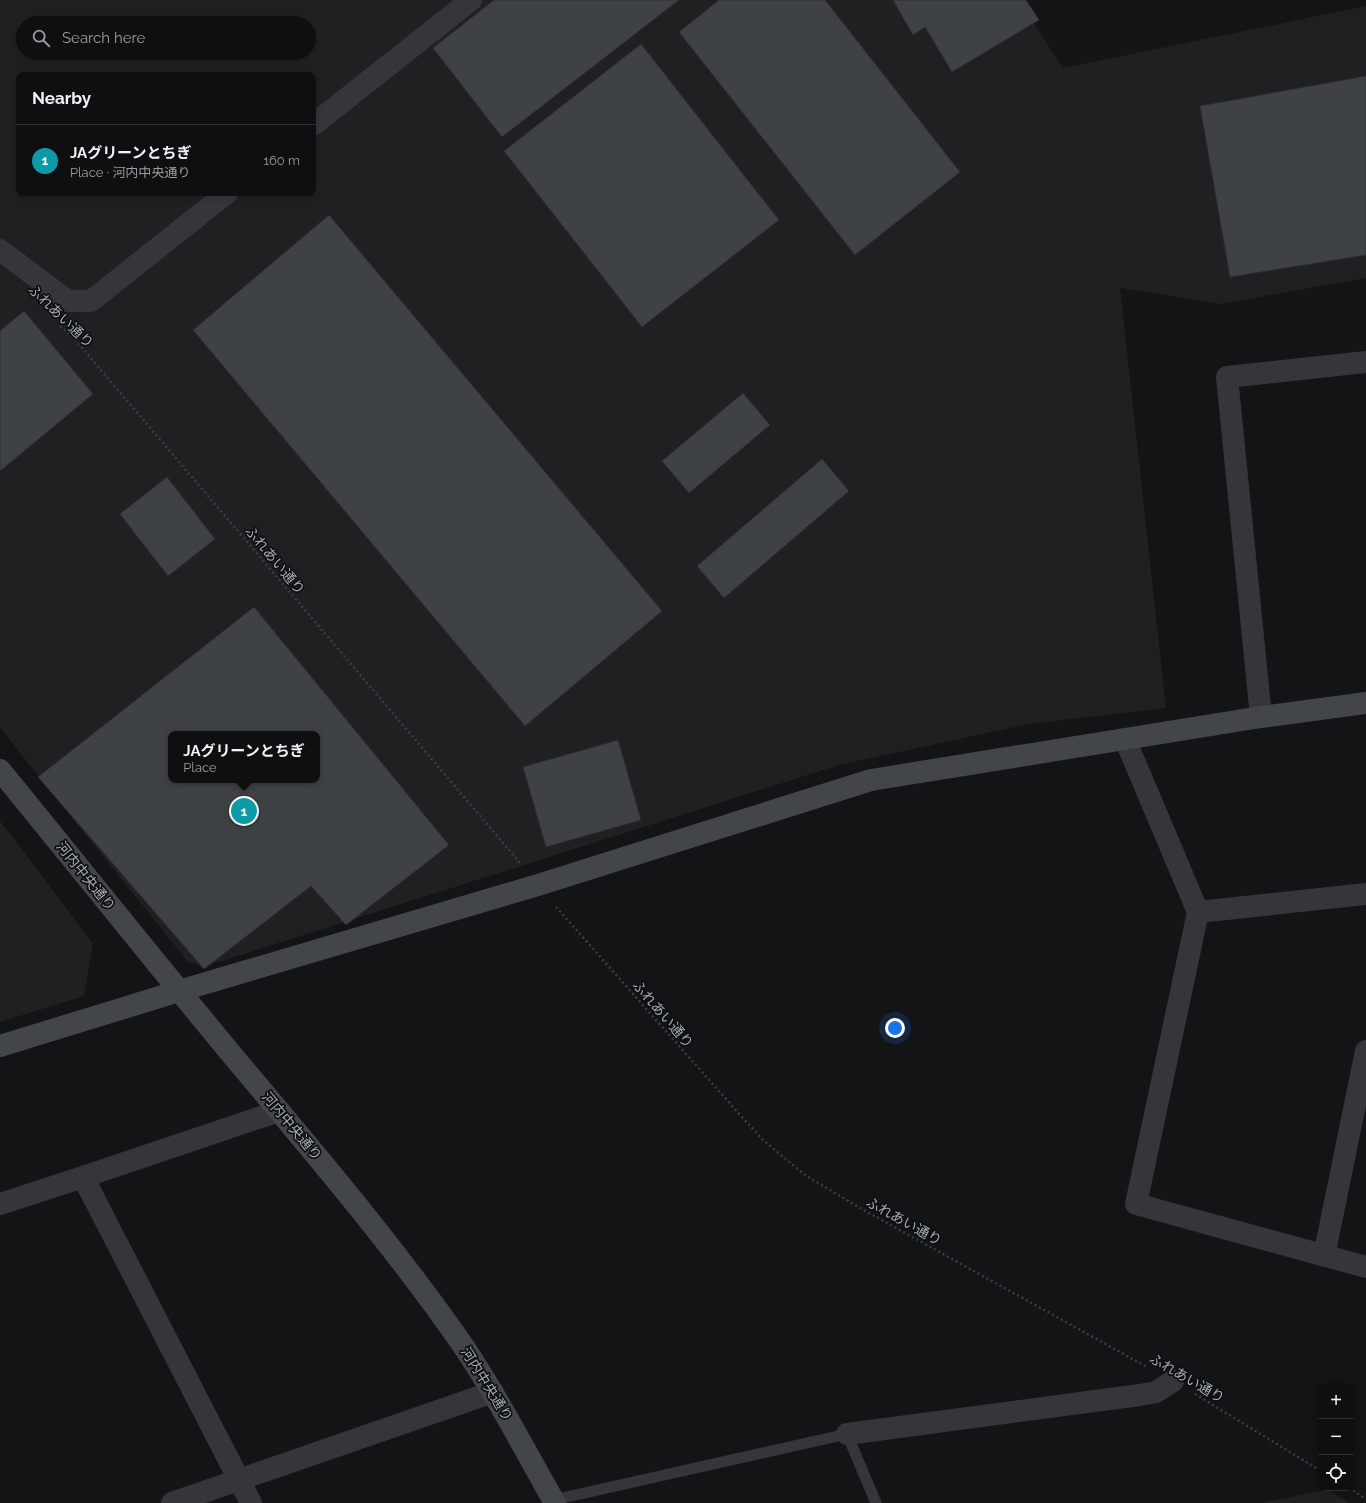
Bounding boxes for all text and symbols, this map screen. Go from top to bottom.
search box [16,16,316,60]
icon: search [30,27,52,49]
text: Search here [62,29,145,47]
text: Nearby [32,88,91,108]
text: JAグリーンとちぎ [70,144,191,162]
text: 1 [42,153,48,168]
text: 160 m [263,153,300,168]
text: Place · 河内中央通り [70,165,191,180]
street label: ふれあい通り [25,281,97,351]
street label: ふれあい通り [242,523,308,597]
popup [168,731,320,783]
text: JAグリーンとちぎ [183,742,305,760]
text: Place [183,760,217,775]
pin: 1 [231,796,257,826]
street label: 河内中央通り [53,838,119,914]
street label: ふれあい通り [629,977,697,1051]
your location [885,1018,905,1038]
street label: 河内中央通り [259,1089,325,1163]
street label: ふれあい通り [863,1194,945,1248]
street label: 河内中央通り [458,1344,516,1424]
street label: ふれあい通り [1147,1350,1227,1406]
map controls [1318,1383,1354,1491]
button: + [1318,1383,1354,1419]
button: − [1318,1419,1354,1455]
button: locate [1318,1455,1354,1491]

